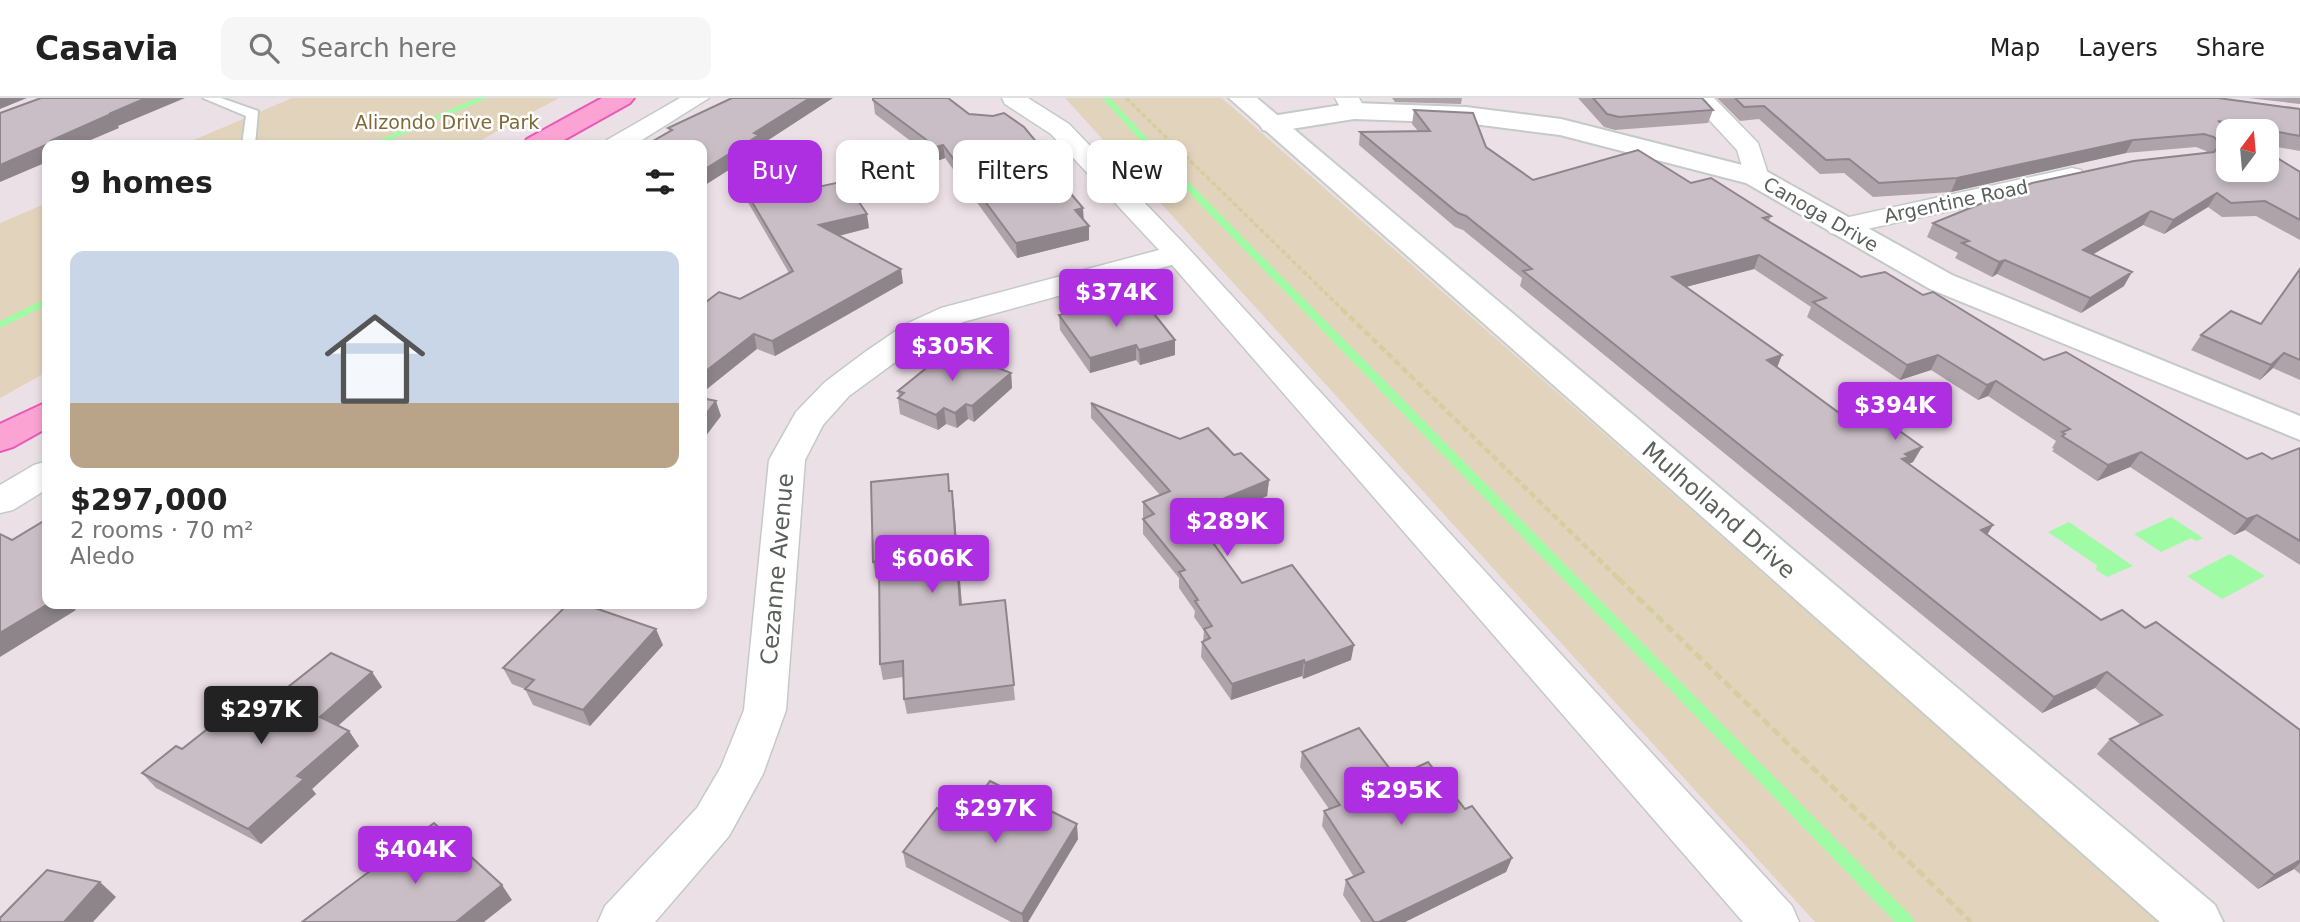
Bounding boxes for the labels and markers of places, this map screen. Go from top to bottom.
pin: $374K [1067,270,1165,329]
pin: $305K [903,324,1001,383]
pin: $394K [1846,382,1944,442]
pin: $289K [1178,498,1276,558]
pin: $606K [883,536,981,595]
pin: $297K [212,686,310,746]
pin: $295K [1352,768,1450,827]
pin: $297K [946,786,1044,845]
pin: $404K [366,826,464,886]

